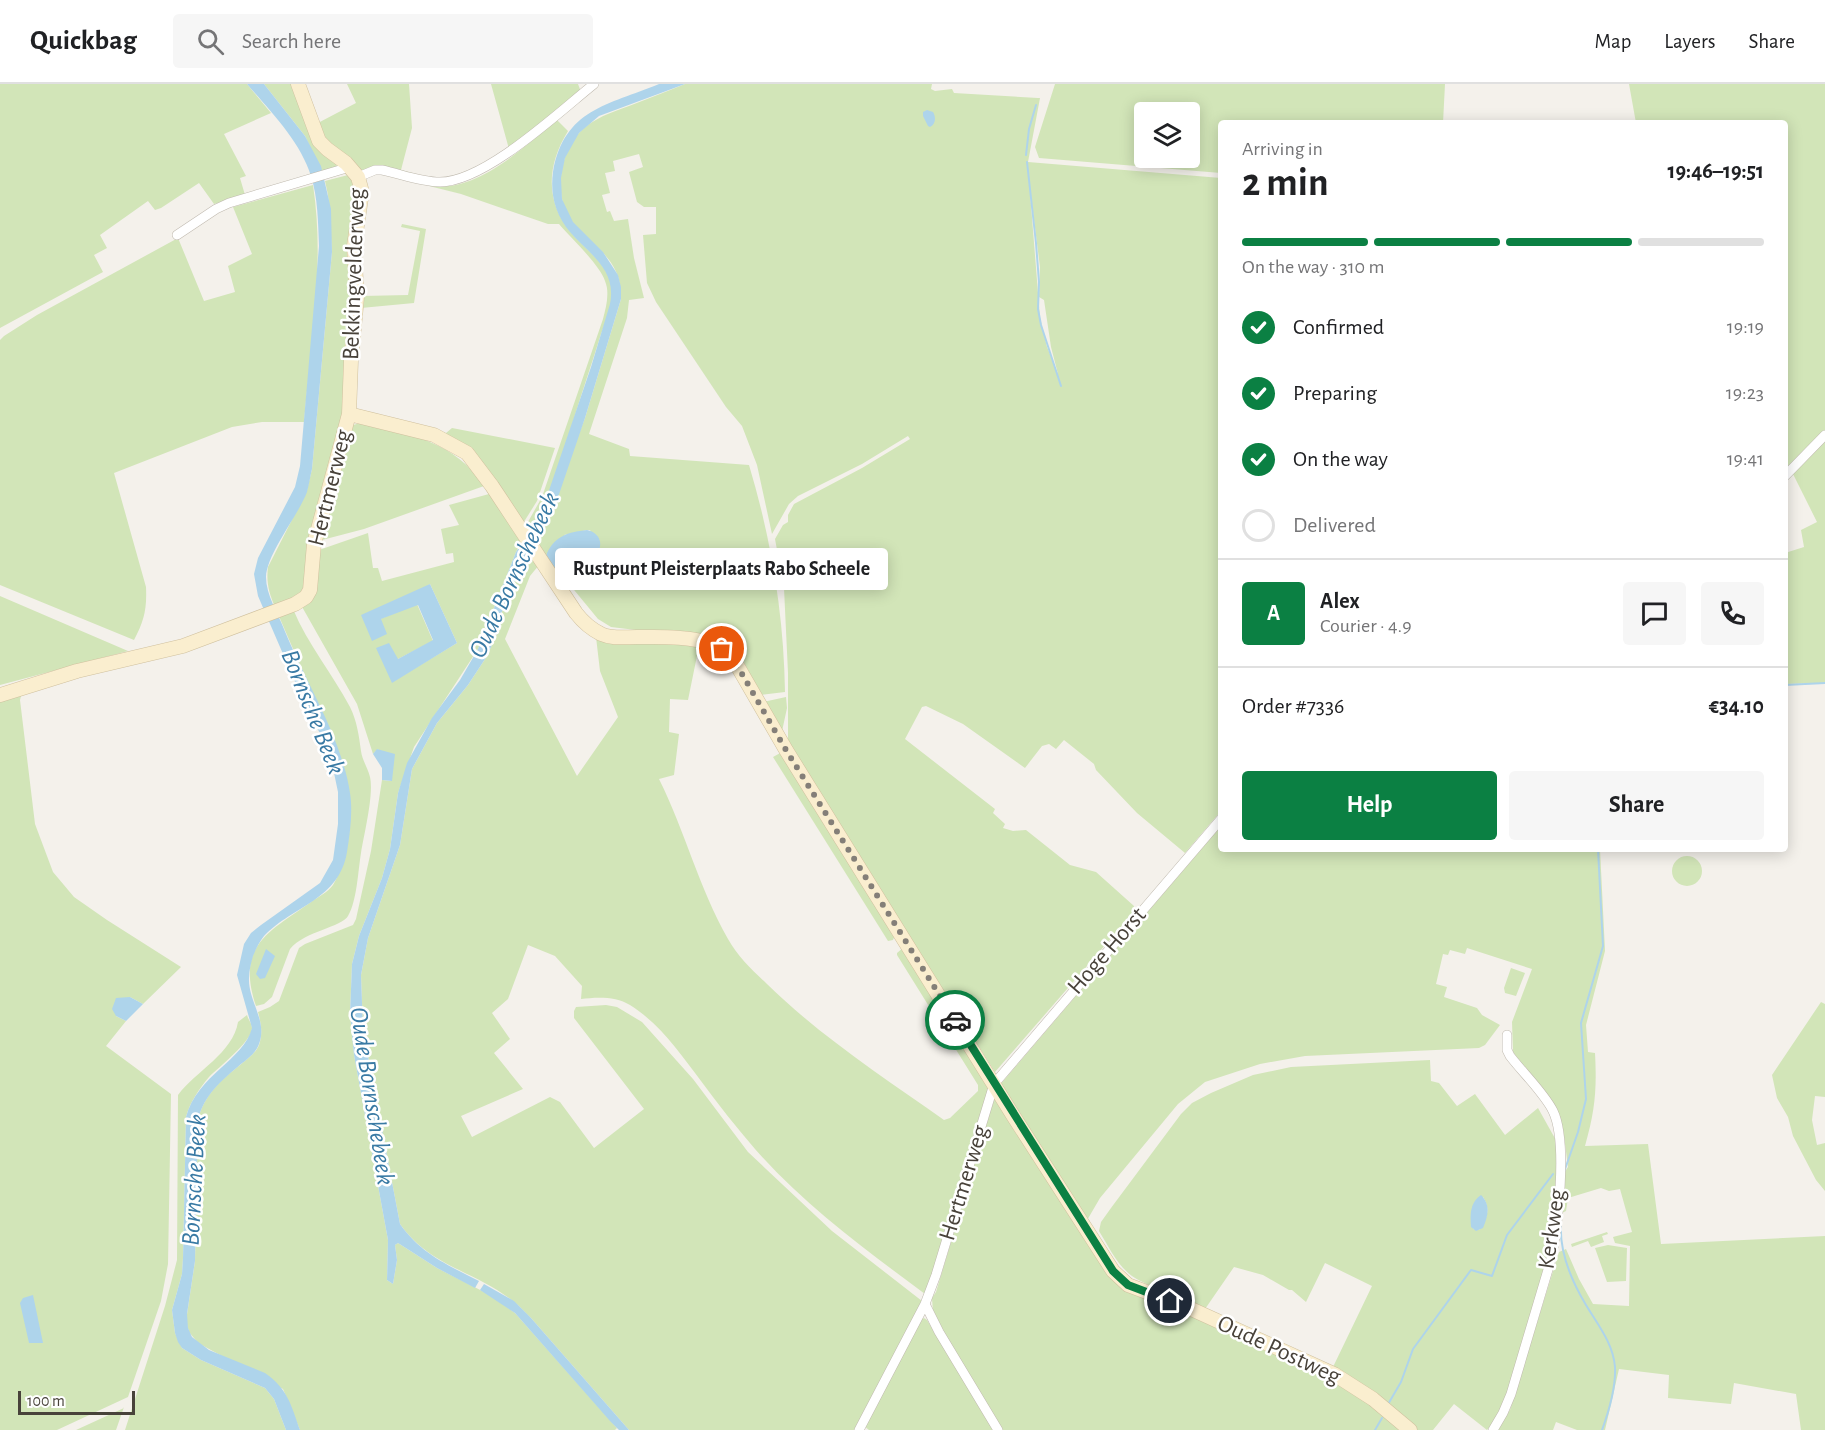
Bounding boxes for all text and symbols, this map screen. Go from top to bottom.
search box [173,14,593,68]
icon: search [194,25,227,58]
text: Quickbag [30,27,137,55]
text: Search here [242,30,341,52]
text: Map [1595,31,1631,52]
text: Layers [1664,31,1715,52]
text: Share [1748,31,1795,52]
map controls [1134,102,1200,168]
button: layers [1134,102,1200,168]
text: Arriving in [1242,139,1323,159]
text: 19:46–19:51 [1668,160,1764,182]
text: 2 min [1242,164,1329,203]
street label: Bekkingvelderweg [339,187,369,360]
text: On the way · 310 m [1242,257,1384,277]
icon: check [1242,311,1275,344]
text: Confirmed [1293,316,1384,338]
text: 19:19 [1727,317,1764,337]
icon: check [1242,377,1275,410]
text: Preparing [1293,382,1377,404]
text: 19:23 [1726,383,1764,403]
street label: Hertmerweg [304,427,356,549]
icon: check [1242,443,1275,476]
text: On the way [1293,448,1388,470]
text: 19:41 [1727,449,1764,469]
water label: Oude Bornschebeek [464,488,564,662]
text: Delivered [1293,514,1376,536]
callout: Rustpunt Pleisterplaats Rabo Scheele [556,547,888,589]
text: Rustpunt Pleisterplaats Rabo Scheele [573,559,870,579]
button: chat [1623,582,1686,645]
button: phone [1701,582,1764,645]
text: Alex [1320,590,1360,612]
text: A [1267,602,1280,624]
text: Courier · 4.9 [1320,616,1412,636]
pin [696,623,747,674]
icon: bag [705,632,738,665]
water label: Bornsche Beek [276,646,350,778]
text: Order #7336 [1242,695,1344,717]
text: €34.10 [1709,695,1764,717]
button: Help [1242,771,1497,840]
button: Share [1509,771,1764,840]
street label: Hoge Horst [1063,903,1151,999]
courier [925,990,985,1050]
icon: car [939,1004,972,1037]
water label: Oude Bornschebeek [345,1005,399,1187]
water label: Bornsche Beek [178,1113,210,1247]
street label: Hertmerweg [935,1122,993,1243]
street label: Kerkweg [1534,1187,1570,1271]
pin [1144,1275,1195,1326]
icon: home [1153,1284,1186,1317]
street label: Oude Postweg [1214,1311,1345,1389]
scale bar [18,1388,135,1416]
text: 100 m [27,1393,65,1409]

